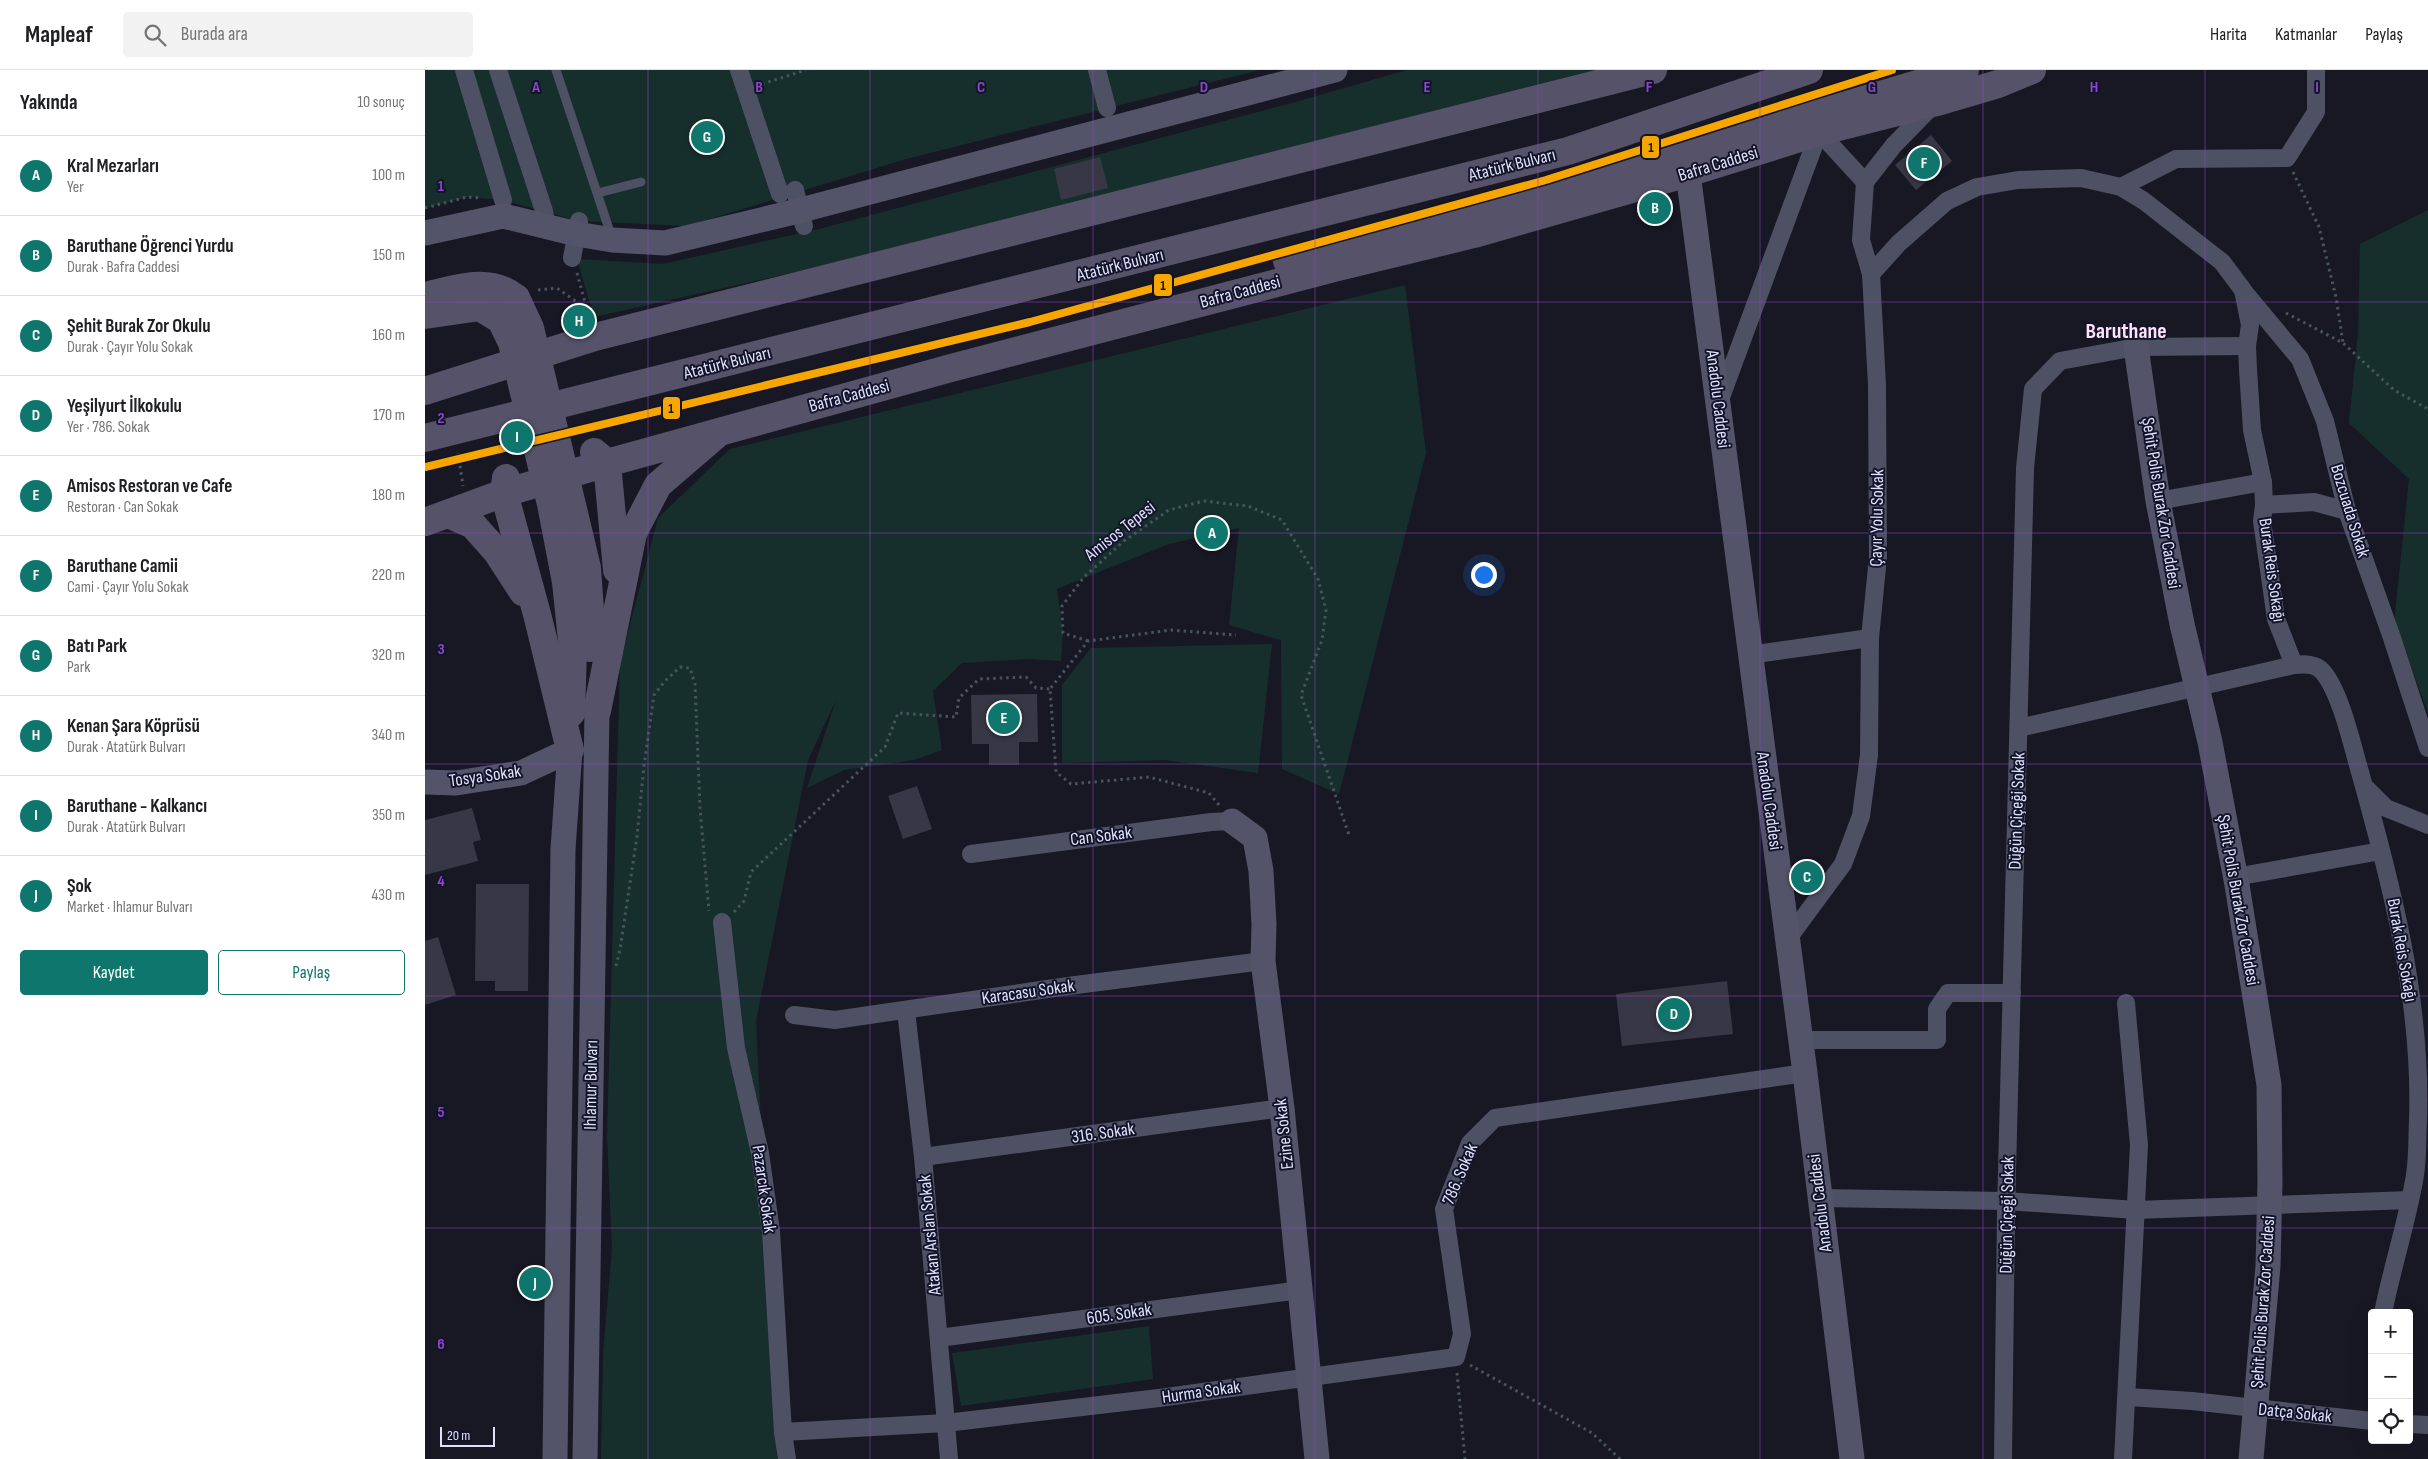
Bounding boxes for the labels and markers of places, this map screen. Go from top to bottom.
pin: G [691,118,723,156]
pin: F [1908,144,1940,182]
pin: B [1639,189,1671,227]
pin: H [563,302,595,340]
pin: I [501,418,533,456]
pin: A [1196,514,1228,552]
pin: E [988,699,1020,737]
pin: C [1791,858,1823,896]
pin: D [1658,995,1690,1033]
pin: J [519,1264,551,1302]

